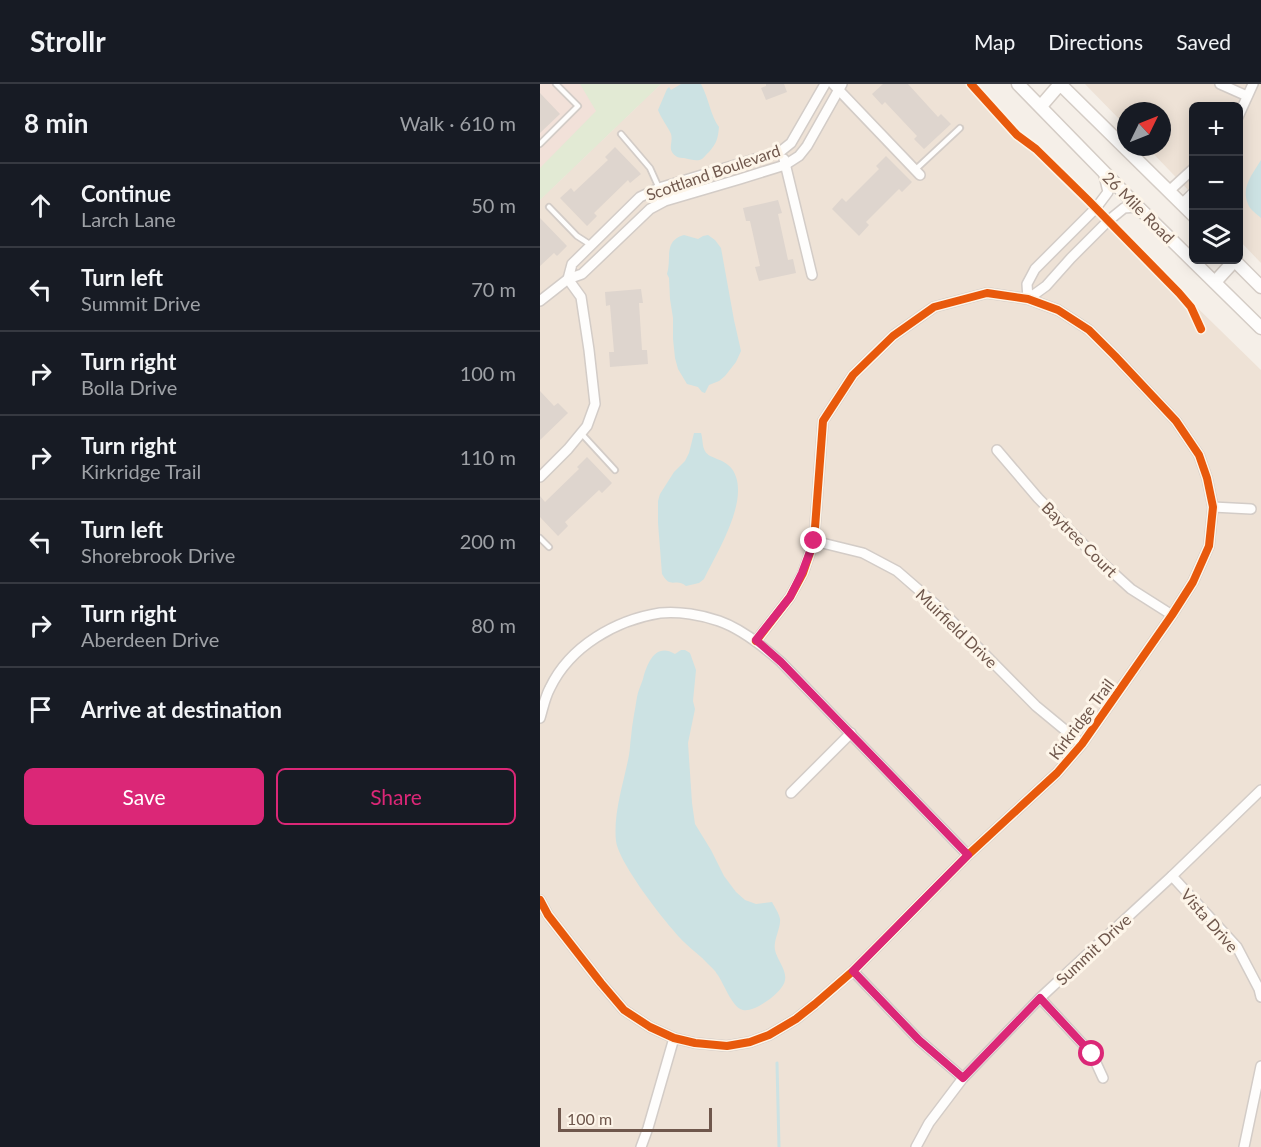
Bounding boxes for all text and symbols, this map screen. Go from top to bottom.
text: Strollr [30,24,106,58]
text: Map [974,29,1015,54]
text: Directions [1048,29,1143,54]
text: Saved [1176,29,1231,54]
north arrow [1117,102,1171,156]
map controls [1189,102,1243,264]
button: + [1189,102,1243,156]
text: 8 min [24,107,88,139]
text: Walk · 610 m [400,111,516,135]
street label: Scottland Boulevard [643,140,783,204]
button: − [1189,156,1243,210]
street label: 26 Mile Road [1099,167,1179,247]
text: Continue [81,180,171,207]
icon: ahead [24,189,57,222]
text: 50 m [471,193,516,217]
text: Larch Lane [81,207,176,231]
button: layers [1189,210,1243,264]
text: Turn left [81,264,163,291]
icon: left [24,273,57,306]
text: 70 m [471,277,516,301]
text: Summit Drive [81,291,200,315]
text: Turn right [81,348,176,375]
icon: right [24,357,57,390]
text: 100 m [460,361,516,385]
text: Bolla Drive [81,375,177,399]
text: Turn right [81,432,176,459]
icon: right [24,441,57,474]
text: 110 m [460,445,516,469]
text: Kirkridge Trail [81,459,201,483]
street label: Baytree Court [1038,497,1122,581]
text: Turn left [81,516,163,543]
icon: left [24,525,57,558]
route end [800,527,826,553]
text: 200 m [460,529,516,553]
text: Shorebrook Drive [81,543,235,567]
street label: Muirfield Drive [912,584,1002,672]
text: Turn right [81,600,176,627]
icon: right [24,609,57,642]
text: 80 m [471,613,516,637]
text: Aberdeen Drive [81,627,219,651]
street label: Kirkridge Trail [1044,675,1118,763]
icon: arrive [24,693,57,726]
text: Arrive at destination [81,696,282,723]
button: Save [24,768,264,825]
button: Share [276,768,516,825]
street label: Vista Drive [1177,885,1243,955]
street label: Summit Drive [1052,909,1134,989]
route start [1078,1040,1104,1066]
scale bar [558,1105,712,1132]
text: 100 m [567,1109,612,1128]

